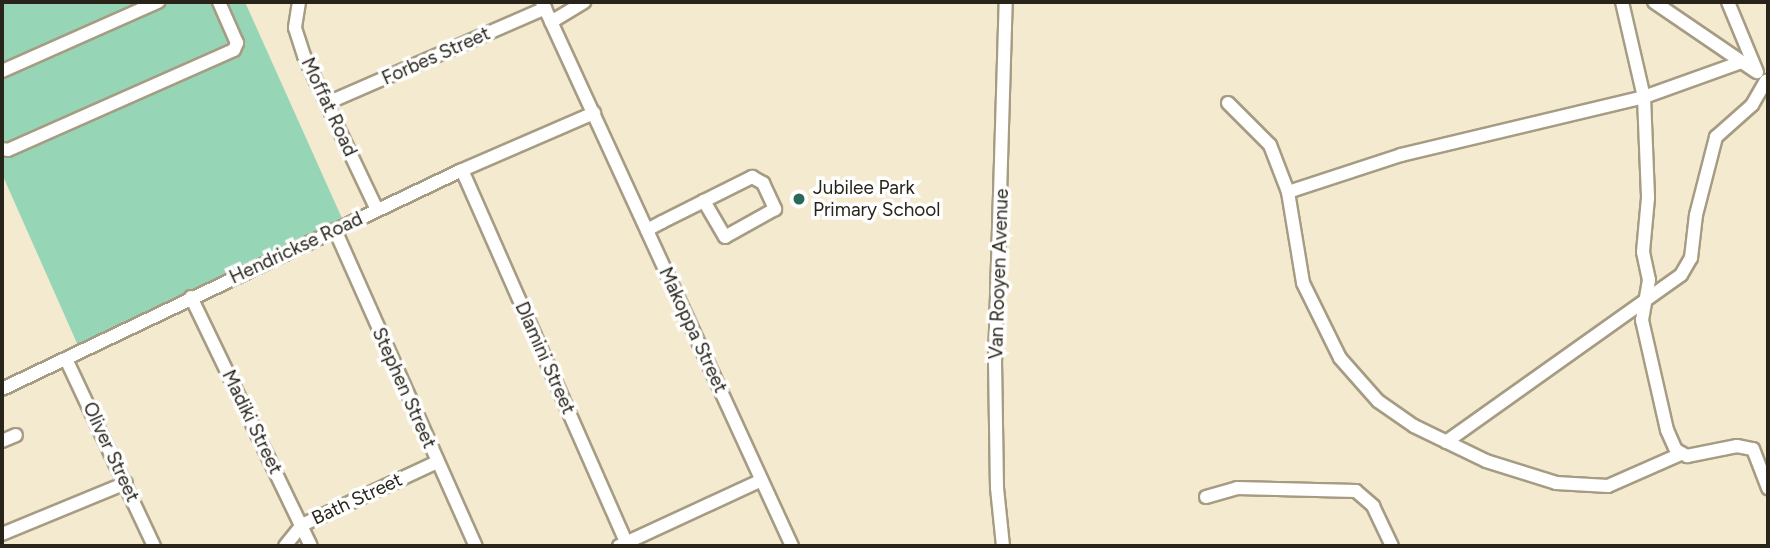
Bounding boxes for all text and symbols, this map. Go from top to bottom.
street label: Forbes Street [378,22,494,90]
street label: Moffat Road [296,54,362,160]
place label: Jubilee Park Primary School [813,177,940,221]
street label: Van Rooyen Avenue [985,188,1013,360]
marker: Jubilee Park Primary School [791,191,807,207]
street label: Hendrickse Road [226,207,366,289]
street label: Makoppa Street [654,264,732,396]
street label: Dlamini Street [510,298,580,418]
street label: Stephen Street [367,324,441,452]
street label: Madiki Street [217,366,287,478]
street label: Oliver Street [78,398,144,506]
street label: Bath Street [308,468,406,530]

